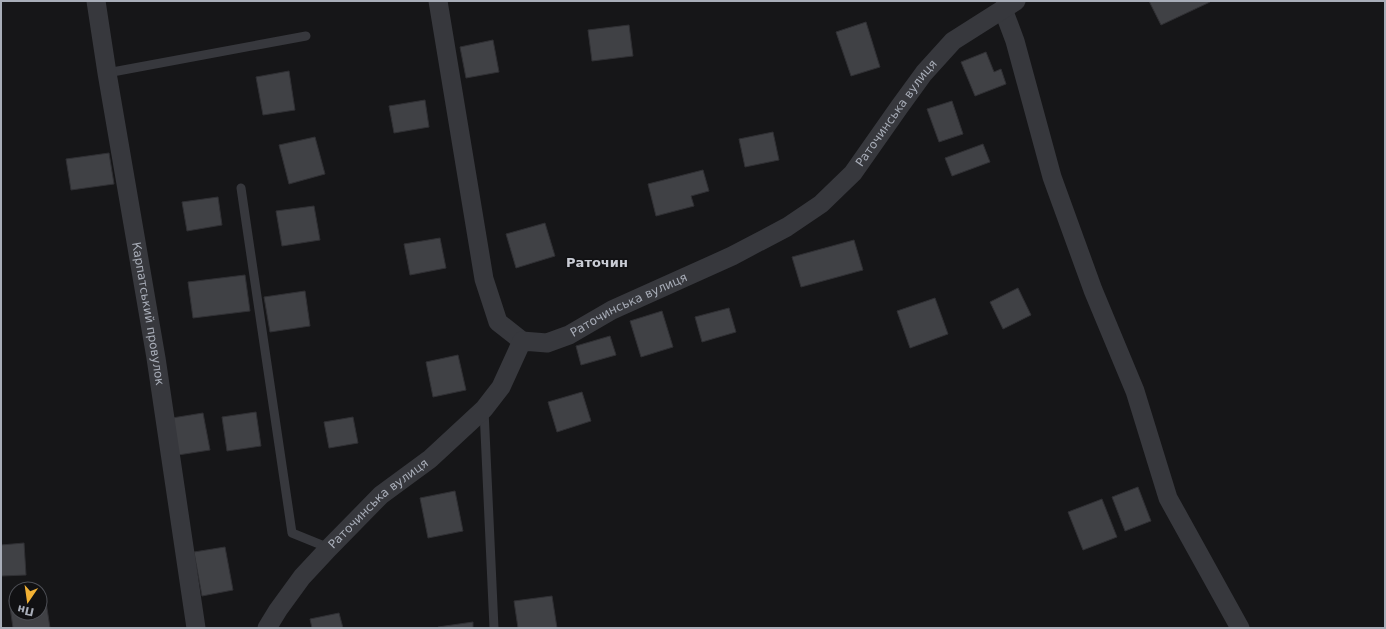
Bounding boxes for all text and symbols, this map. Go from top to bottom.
street label: Раточинська вулиця [853,57,940,169]
street label: Карпатський провулок [129,241,167,386]
district label: Раточин [566,255,628,270]
street label: Раточинська вулиця [568,270,689,340]
street label: Раточинська вулиця [325,456,431,551]
north arrow [8,581,48,621]
text: Пн [16,602,36,618]

